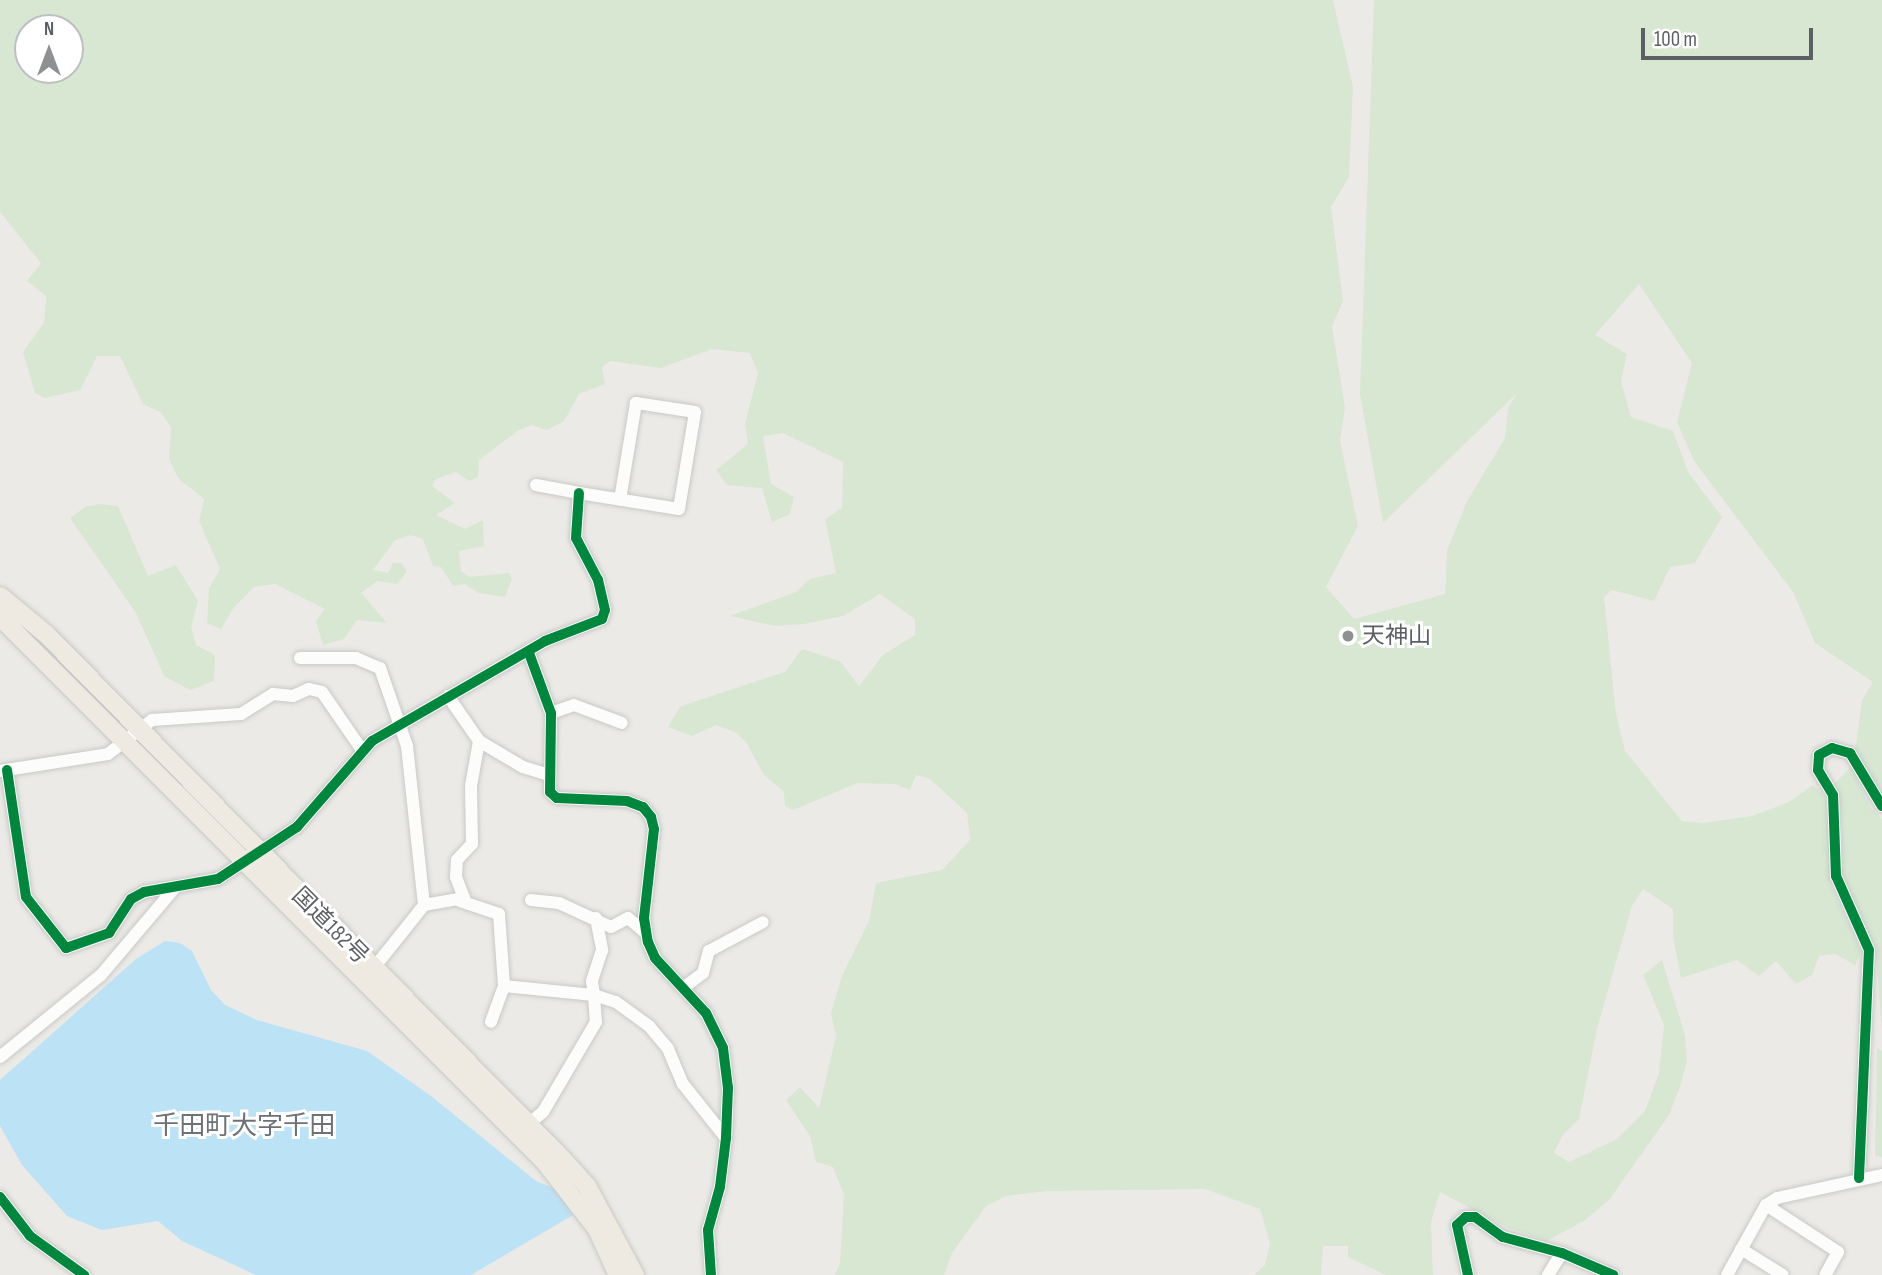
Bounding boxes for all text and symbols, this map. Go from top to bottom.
north arrow [14,14,84,84]
scale bar [1644,14,1815,58]
text: N [44,18,54,41]
text: 100 m [1654,27,1697,52]
place label: 天神山 [1362,622,1431,650]
marker: 天神山 [1340,628,1356,644]
street label: 国道182号 [286,882,374,970]
district label: 千田町大字千田 [153,1111,335,1143]

